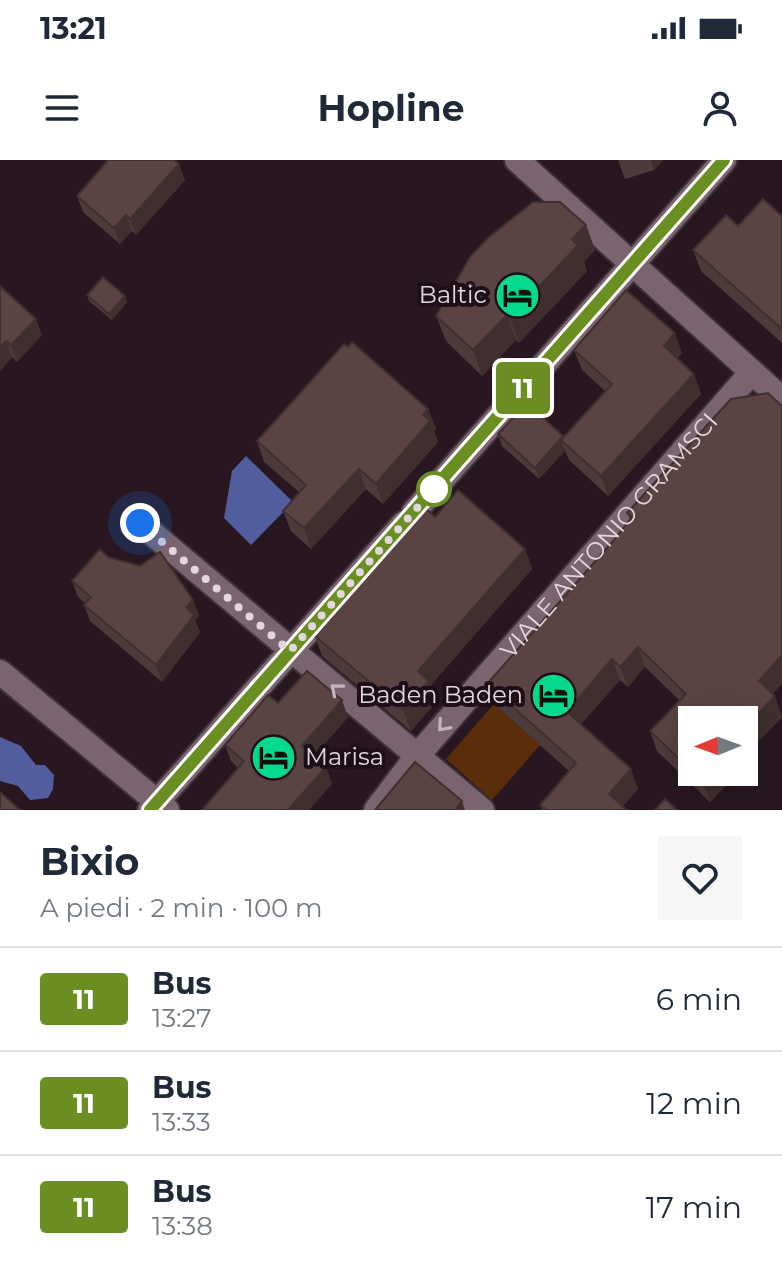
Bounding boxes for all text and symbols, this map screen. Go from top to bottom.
text: 13:21 [40,10,107,47]
icon: menu [40,86,84,130]
text: Hopline [318,86,464,130]
icon: person [698,86,742,130]
hotel icon: Baltic [494,271,542,319]
place label: Baltic [419,280,487,309]
line badge: 11 [487,362,559,414]
text: 11 [512,371,534,405]
street label: VIALE ANTONIO GRAMSCI [494,407,724,664]
unlabelled marker [417,472,451,506]
your location [120,503,160,543]
hotel icon: Baden Baden [530,671,578,719]
place label: Baden Baden [358,680,523,709]
one-way arrow [331,684,345,699]
north arrow [678,706,758,786]
map controls [678,706,758,786]
one-way arrow [438,717,453,732]
hotel icon: Marisa [250,733,298,781]
place label: Marisa [305,742,384,771]
button: heart [658,836,742,920]
text: Bixio [40,838,139,885]
text: A piedi · 2 min · 100 m [40,892,323,924]
text: Bus [152,965,212,1002]
text: 6 min [656,981,742,1018]
text: 11 [73,982,95,1016]
text: 13:27 [152,1002,212,1034]
text: Bus [152,1069,212,1106]
text: 12 min [646,1085,742,1122]
text: 11 [73,1086,95,1120]
text: 13:33 [152,1106,211,1138]
text: Bus [152,1173,212,1210]
text: 17 min [645,1189,742,1226]
text: 11 [73,1190,95,1224]
text: 13:38 [152,1210,213,1242]

